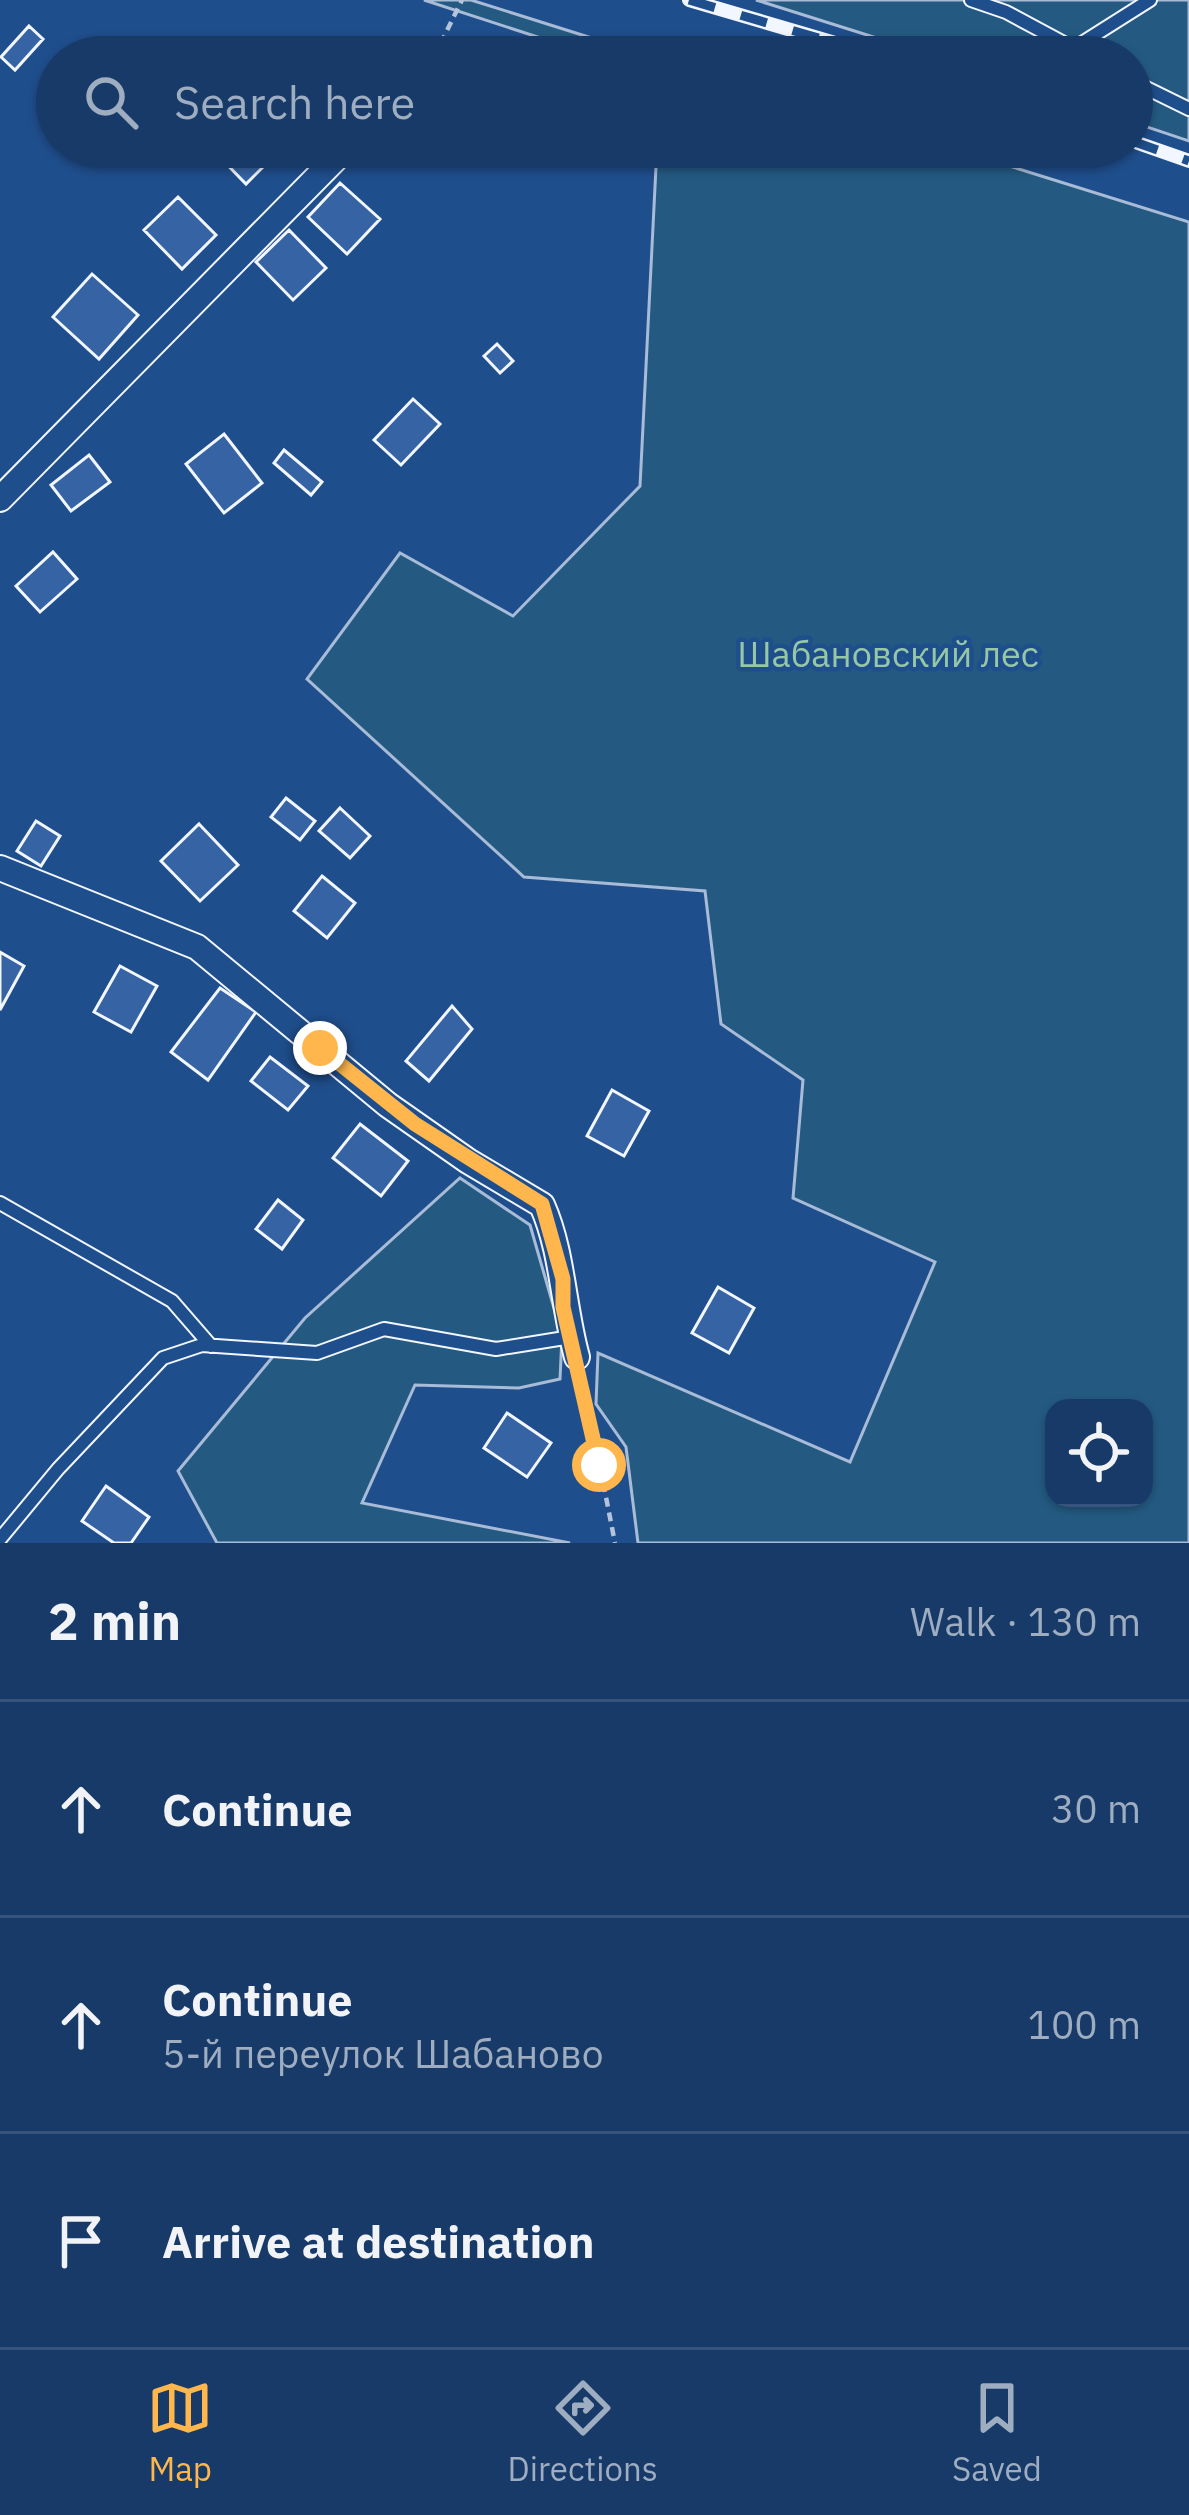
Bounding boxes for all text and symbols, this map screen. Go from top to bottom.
search box [36,36,1153,168]
icon: search [78,69,144,135]
text: Search here [174,73,415,131]
park label: Шабановский лес [737,630,1039,677]
route end [293,1021,347,1075]
map controls [1045,1399,1153,1507]
button: locate [1045,1399,1153,1507]
route start [572,1438,626,1492]
text: 2 min [48,1588,181,1654]
text: Walk · 130 m [910,1596,1141,1647]
icon: ahead [48,1776,114,1842]
text: Continue [162,1780,353,1838]
text: 30 m [1051,1783,1141,1834]
text: Continue [162,1970,353,2028]
icon: ahead [48,1992,114,2058]
text: 100 m [1028,1999,1141,2050]
text: 5-й переулок Шабаново [162,2028,604,2079]
icon: arrive [48,2208,114,2274]
text: Arrive at destination [162,2212,595,2270]
tab: Map [147,2375,213,2490]
tab: Directions [508,2375,658,2490]
tab: Saved [952,2375,1042,2490]

